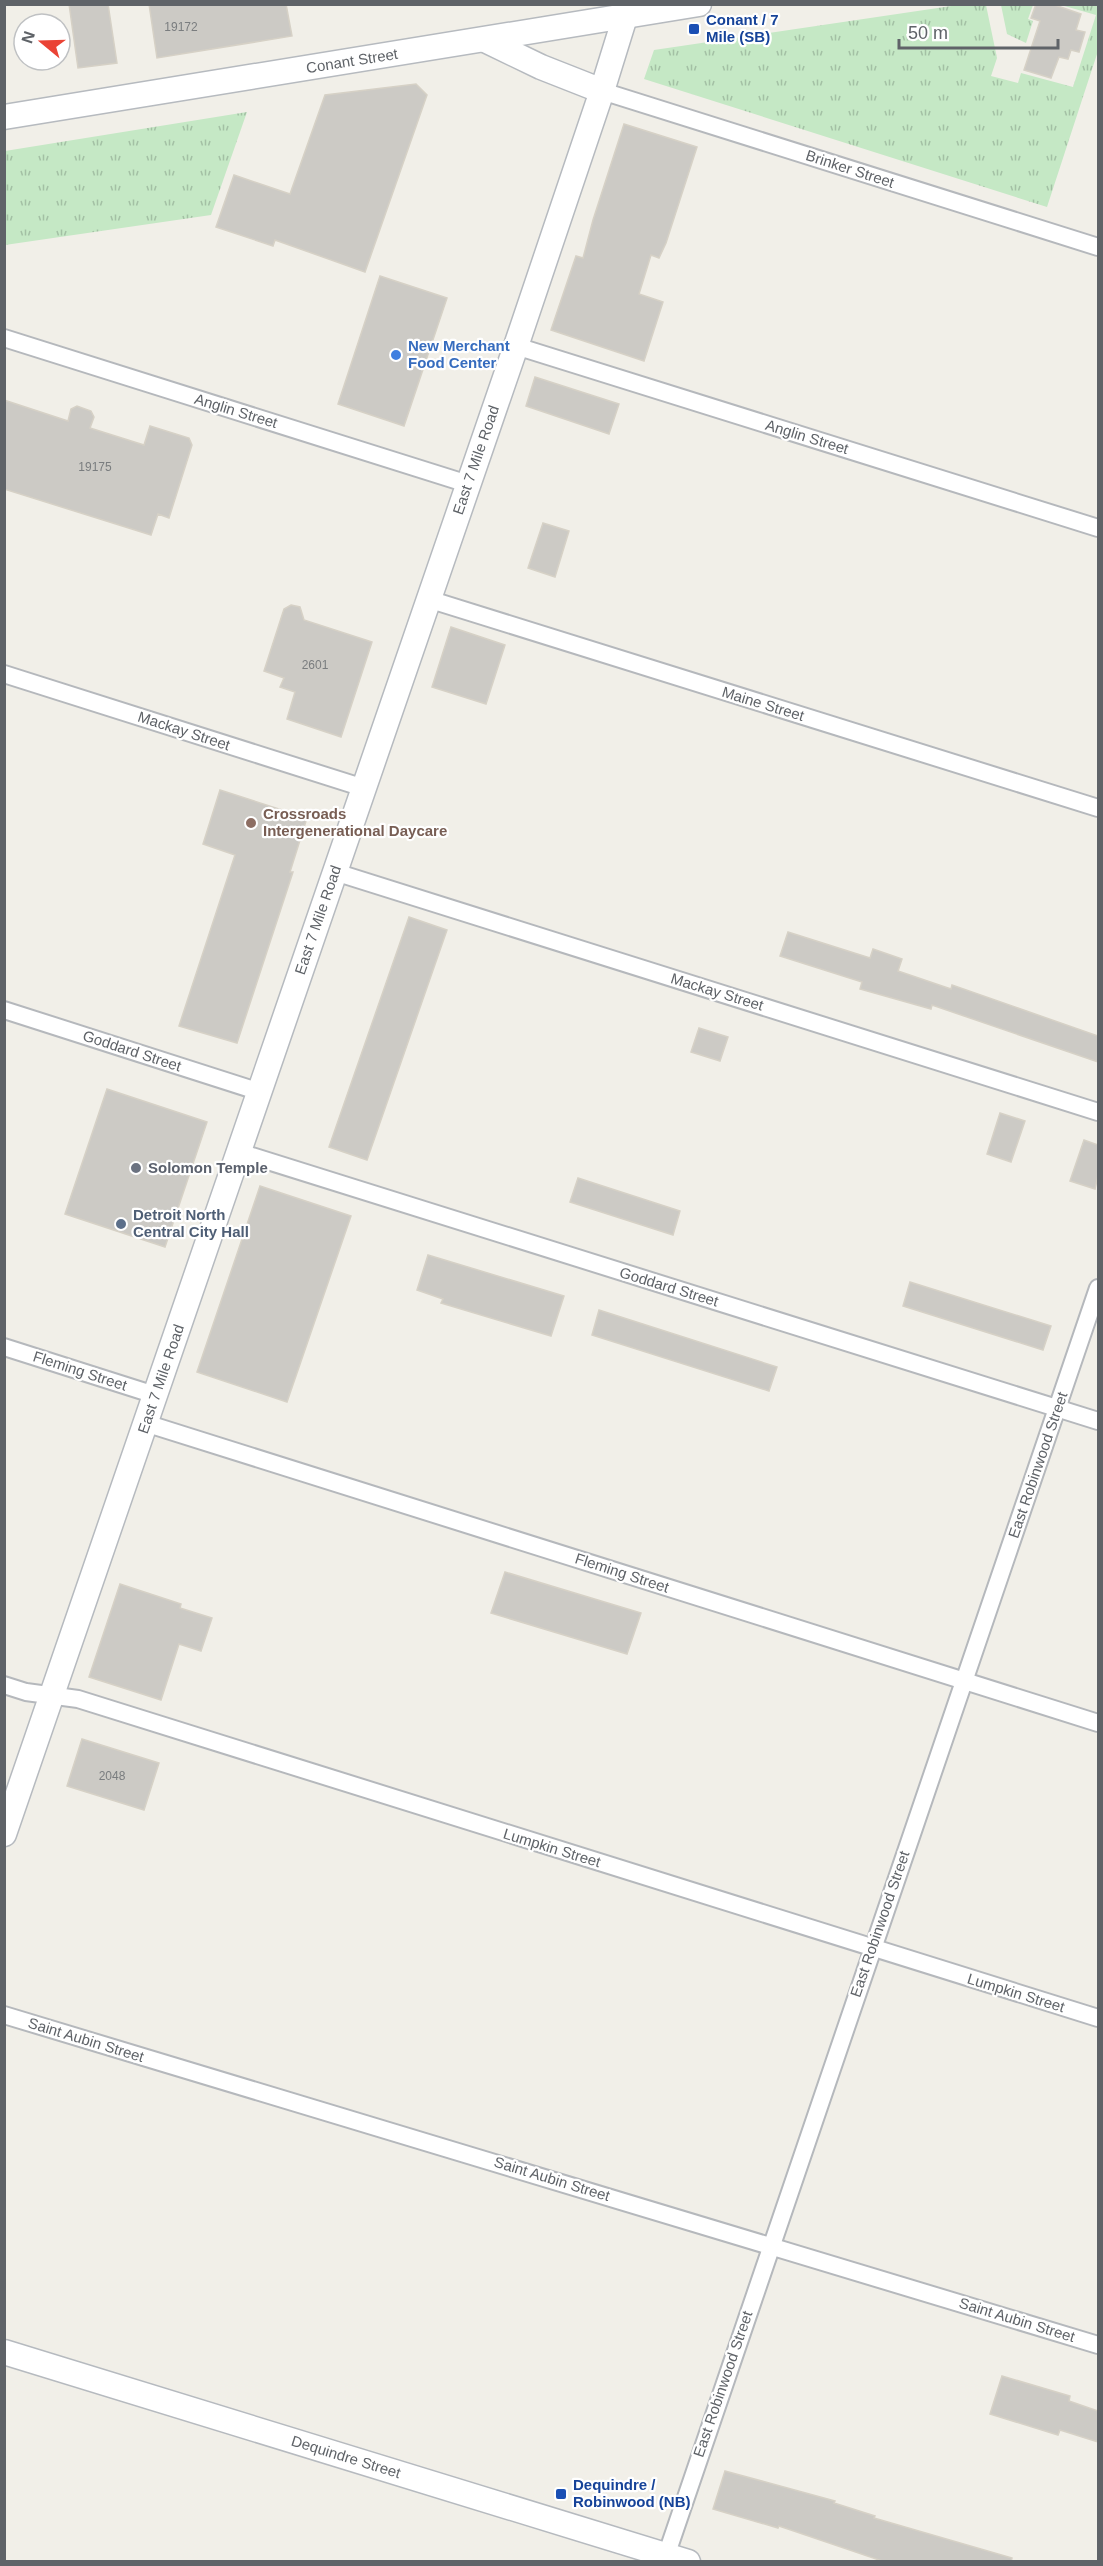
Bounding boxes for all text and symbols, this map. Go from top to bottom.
place label: Conant / 7 Mile (SB) [706,11,779,45]
north arrow [12,12,72,72]
scale bar [899,12,1058,50]
house number: 19172 [164,20,198,34]
marker: Conant / 7 Mile (SB) [687,22,701,36]
text: 50 m [908,23,948,43]
text: N [18,29,38,46]
street label: Conant Street [305,45,400,76]
street label: Brinker Street [804,146,897,191]
place label: New Merchant Food Center [408,337,510,371]
marker: New Merchant Food Center [389,348,403,362]
street label: Anglin Street [193,390,280,431]
street label: East 7 Mile Road [449,403,502,517]
street label: Anglin Street [764,416,851,457]
house number: 19175 [78,460,112,474]
house number: 2601 [302,658,329,672]
street label: Maine Street [720,683,807,724]
street label: Mackay Street [136,708,233,754]
place label: Crossroads Intergenerational Daycare [263,805,447,839]
marker: Crossroads Intergenerational Daycare [244,816,258,830]
street label: East 7 Mile Road [291,863,344,977]
street label: Mackay Street [669,969,766,1014]
street label: Goddard Street [81,1027,184,1075]
place label: Solomon Temple [148,1159,268,1176]
marker: Solomon Temple [129,1161,143,1175]
place label: Detroit North Central City Hall [133,1206,249,1240]
marker: Detroit North Central City Hall [114,1217,128,1231]
street label: Goddard Street [618,1263,721,1310]
street label: East 7 Mile Road [134,1322,187,1436]
street label: Fleming Street [31,1347,130,1394]
street label: East Robinwood Street [1005,1389,1071,1540]
street label: Fleming Street [573,1549,672,1596]
house number: 2048 [99,1769,126,1783]
street label: Lumpkin Street [501,1825,604,1871]
street label: East Robinwood Street [847,1848,913,1999]
street label: Lumpkin Street [965,1970,1068,2016]
street label: Saint Aubin Street [26,2014,147,2065]
street label: Saint Aubin Street [492,2153,613,2204]
street label: Saint Aubin Street [957,2294,1078,2345]
street label: East Robinwood Street [690,2308,756,2459]
street label: Dequindre Street [289,2432,404,2481]
place label: Dequindre / Robinwood (NB) [573,2476,690,2510]
marker: Dequindre / Robinwood (NB) [554,2487,568,2501]

